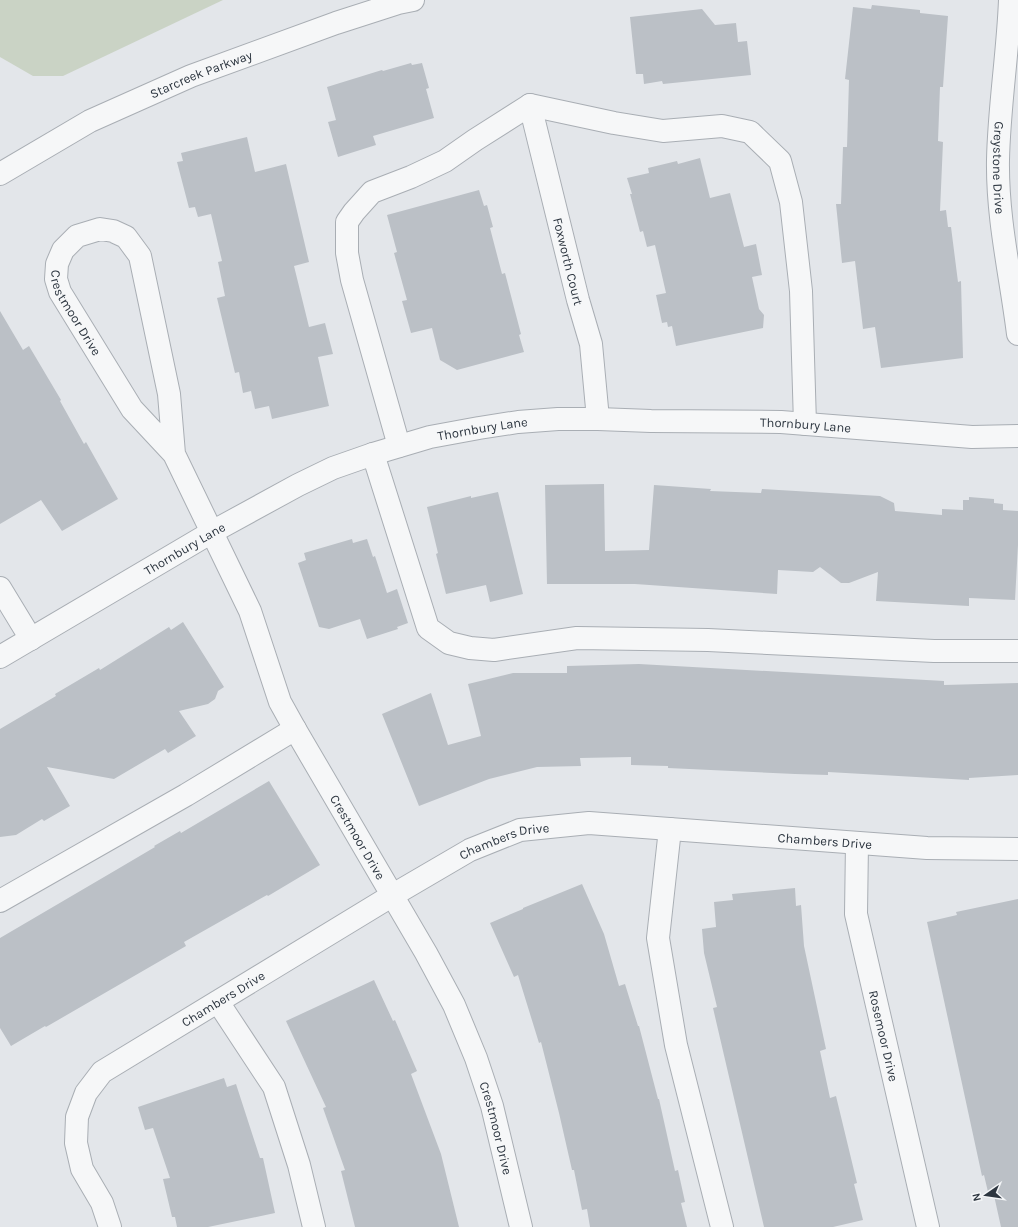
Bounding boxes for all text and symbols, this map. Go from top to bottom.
street label: Starcreek Parkway [147,47,254,101]
street label: Greystone Drive [990,121,1008,215]
street label: Foxworth Court [550,216,587,307]
street label: Crestmoor Drive [48,269,105,358]
street label: Thornbury Lane [436,414,528,443]
street label: Thornbury Lane [760,414,852,435]
street label: Thornbury Lane [141,519,228,578]
street label: Crestmoor Drive [327,792,389,882]
street label: Chambers Drive [456,820,550,862]
street label: Chambers Drive [777,829,873,851]
street label: Chambers Drive [179,967,267,1029]
street label: Rosemoor Drive [866,989,902,1083]
street label: Crestmoor Drive [477,1079,516,1176]
north arrow [966,1175,1006,1215]
text: N [970,1192,984,1202]

